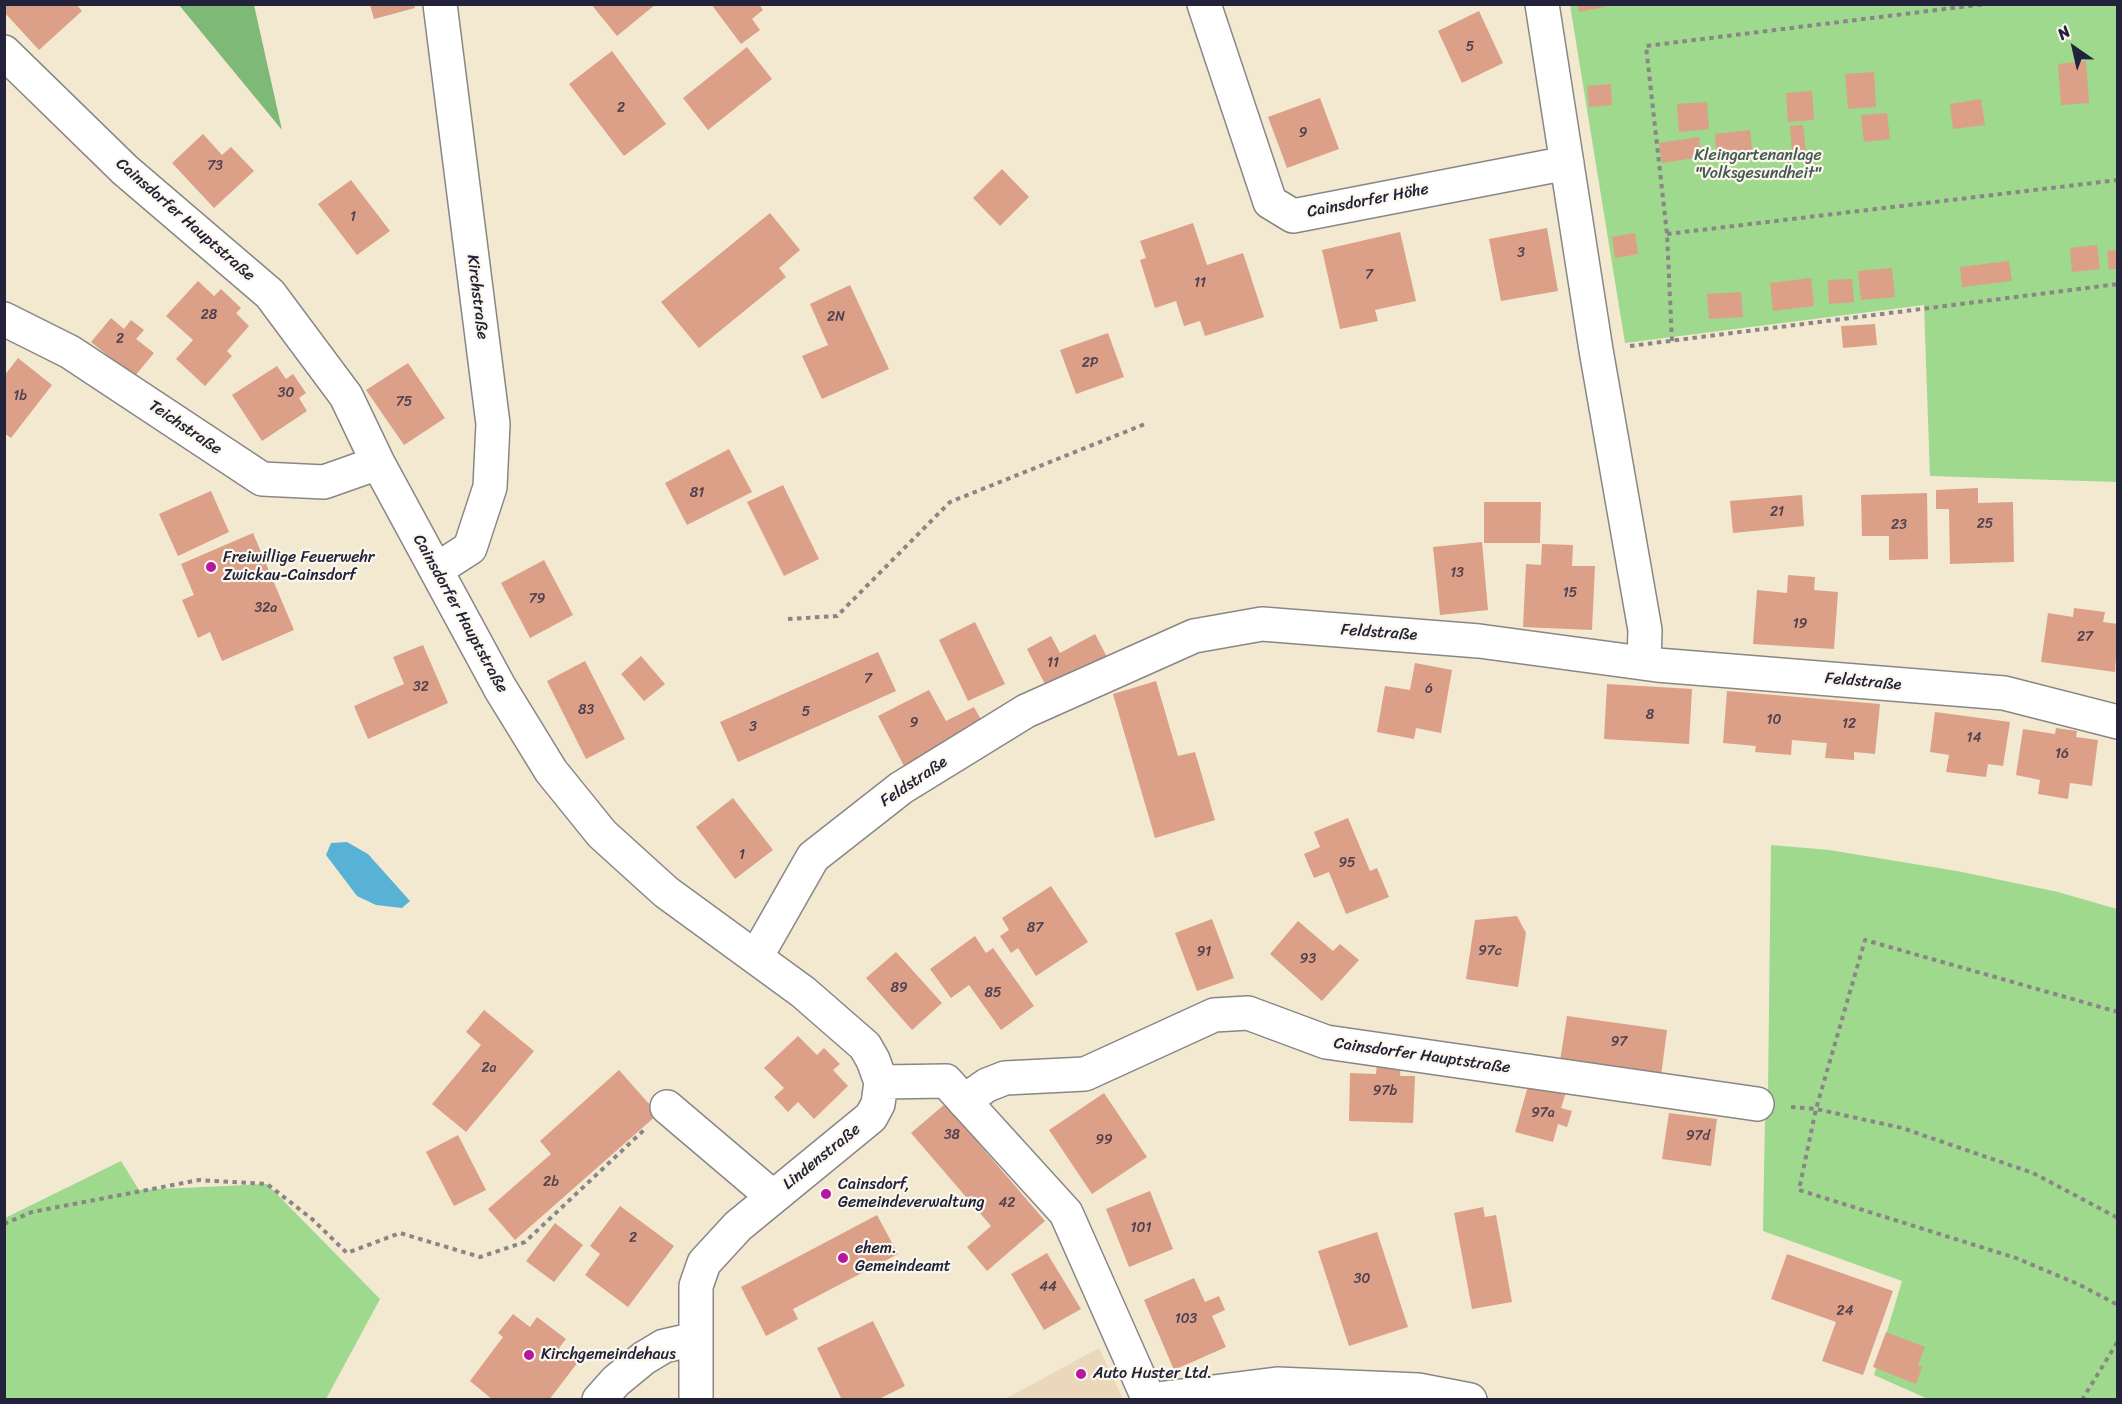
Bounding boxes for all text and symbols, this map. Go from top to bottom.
north arrow [2044,18,2104,78]
text: N [2051,18,2076,48]
house number: 5 [1466,39,1474,55]
house number: 2 [617,100,625,116]
house number: 9 [1299,125,1307,141]
park label: Kleingartenanlage "Volksgesundheit" [1694,146,1822,184]
street label: Cainsdorfer Hauptstraße [112,154,258,286]
house number: 73 [207,158,223,174]
street label: Cainsdorfer Höhe [1306,180,1430,222]
house number: 1 [350,209,356,225]
house number: 3 [1517,245,1525,261]
street label: Kirchstraße [462,254,492,340]
house number: 7 [1365,267,1373,283]
house number: 11 [1194,275,1206,291]
house number: 28 [201,307,217,323]
house number: 2N [827,309,845,325]
house number: 2 [116,331,124,347]
house number: 2P [1082,355,1098,371]
house number: 30 [278,385,294,401]
house number: 1b [13,388,27,404]
house number: 75 [396,394,412,410]
street label: Teichstraße [145,397,225,459]
house number: 81 [690,485,704,501]
house number: 21 [1770,504,1784,520]
house number: 25 [1977,516,1993,532]
house number: 23 [1891,517,1907,533]
street label: Cainsdorfer Hauptstraße [408,532,512,696]
place label: Freiwillige Feuerwehr Zwickau-Cainsdorf [223,548,374,586]
marker: Freiwillige Feuerwehr Zwickau-Cainsdorf [204,560,218,574]
house number: 13 [1450,565,1464,581]
house number: 15 [1563,585,1577,601]
house number: 79 [529,591,545,607]
house number: 32a [255,600,277,616]
house number: 19 [1793,616,1807,632]
street label: Feldstraße [1340,621,1418,645]
house number: 27 [2077,629,2093,645]
house number: 11 [1047,655,1059,671]
street label: Feldstraße [1824,669,1902,695]
house number: 7 [864,671,872,687]
house number: 32 [413,679,429,695]
house number: 6 [1425,681,1433,697]
house number: 83 [578,702,594,718]
house number: 5 [802,704,810,720]
house number: 8 [1646,707,1654,723]
house number: 10 [1767,712,1781,728]
house number: 9 [910,715,918,731]
house number: 12 [1842,716,1856,732]
house number: 3 [749,719,757,735]
house number: 14 [1967,730,1981,746]
house number: 16 [2055,746,2069,762]
street label: Feldstraße [877,753,951,811]
house number: 1 [739,847,745,863]
house number: 95 [1338,855,1356,871]
house number: 87 [1027,920,1043,936]
house number: 97c [1478,943,1502,959]
house number: 91 [1197,944,1211,960]
house number: 93 [1300,951,1316,967]
house number: 89 [890,980,908,996]
house number: 85 [985,985,1001,1001]
street label: Cainsdorfer Hauptstraße [1333,1034,1511,1078]
house number: 97 [1611,1034,1627,1050]
house number: 2a [481,1060,497,1076]
house number: 97b [1373,1083,1397,1099]
house number: 97a [1531,1105,1555,1121]
street label: Lindenstraße [779,1120,865,1194]
house number: 38 [944,1127,960,1143]
house number: 97d [1686,1128,1710,1144]
house number: 99 [1095,1132,1113,1148]
house number: 2b [543,1174,559,1190]
place label: Cainsdorf, Gemeindeverwaltung [838,1175,985,1213]
marker: Cainsdorf, Gemeindeverwaltung [819,1187,833,1201]
house number: 42 [999,1195,1015,1211]
house number: 101 [1131,1220,1151,1236]
house number: 2 [629,1230,637,1246]
place label: ehem. Gemeindeamt [855,1239,951,1277]
marker: ehem. Gemeindeamt [836,1251,850,1265]
house number: 30 [1354,1271,1370,1287]
house number: 44 [1039,1279,1057,1295]
house number: 24 [1837,1303,1853,1319]
house number: 103 [1175,1311,1197,1327]
place label: Kirchgemeindehaus [541,1345,676,1365]
marker: Kirchgemeindehaus [522,1348,536,1362]
place label: Auto Huster Ltd. [1093,1364,1212,1384]
marker: Auto Huster Ltd. [1074,1367,1088,1381]

